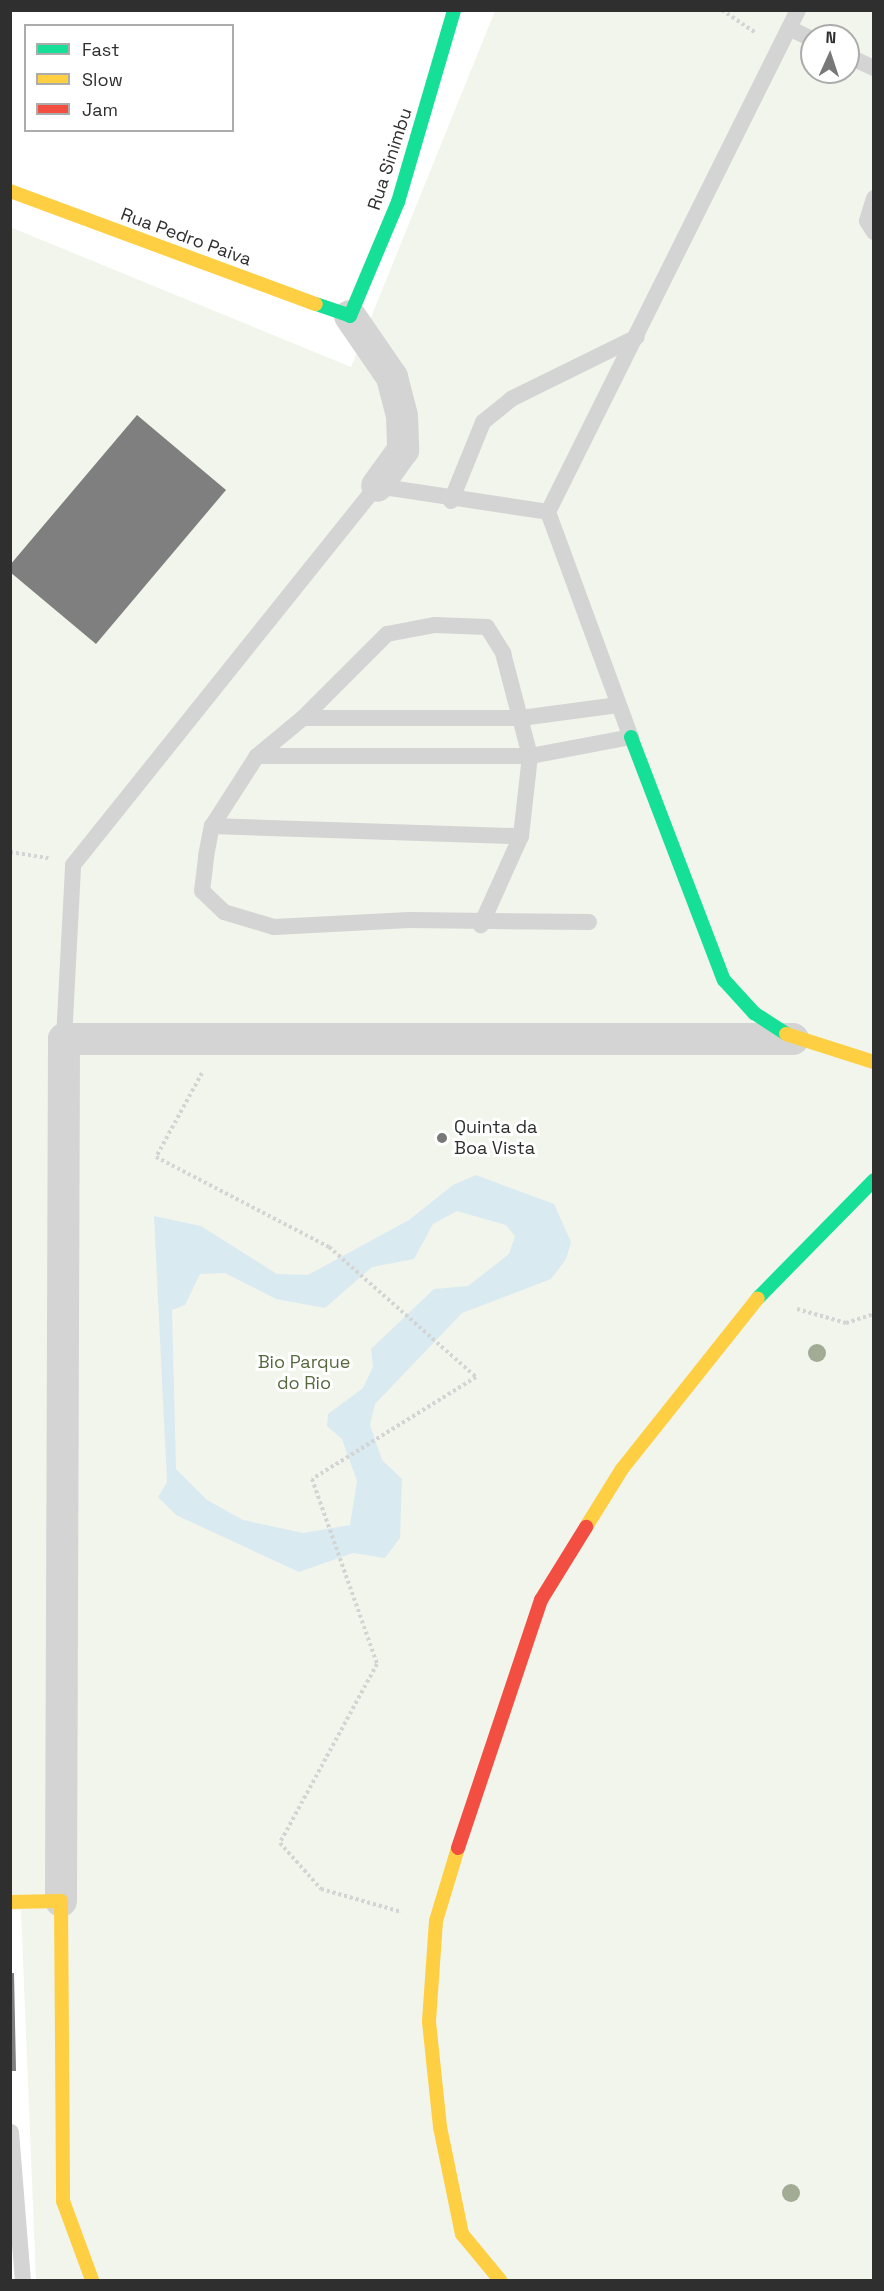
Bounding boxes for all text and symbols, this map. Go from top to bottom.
legend [24,24,234,132]
north arrow [800,24,860,84]
text: N [825,27,837,48]
text: Fast [82,38,119,61]
text: Slow [82,68,123,91]
text: Jam [82,98,118,121]
street label: Rua Sinimbu [363,105,417,213]
street label: Rua Pedro Paiva [118,203,254,271]
place label: Quinta da Boa Vista [454,1117,537,1160]
marker: Quinta da Boa Vista [435,1131,449,1145]
park label: Bio Parque do Rio [258,1352,350,1394]

